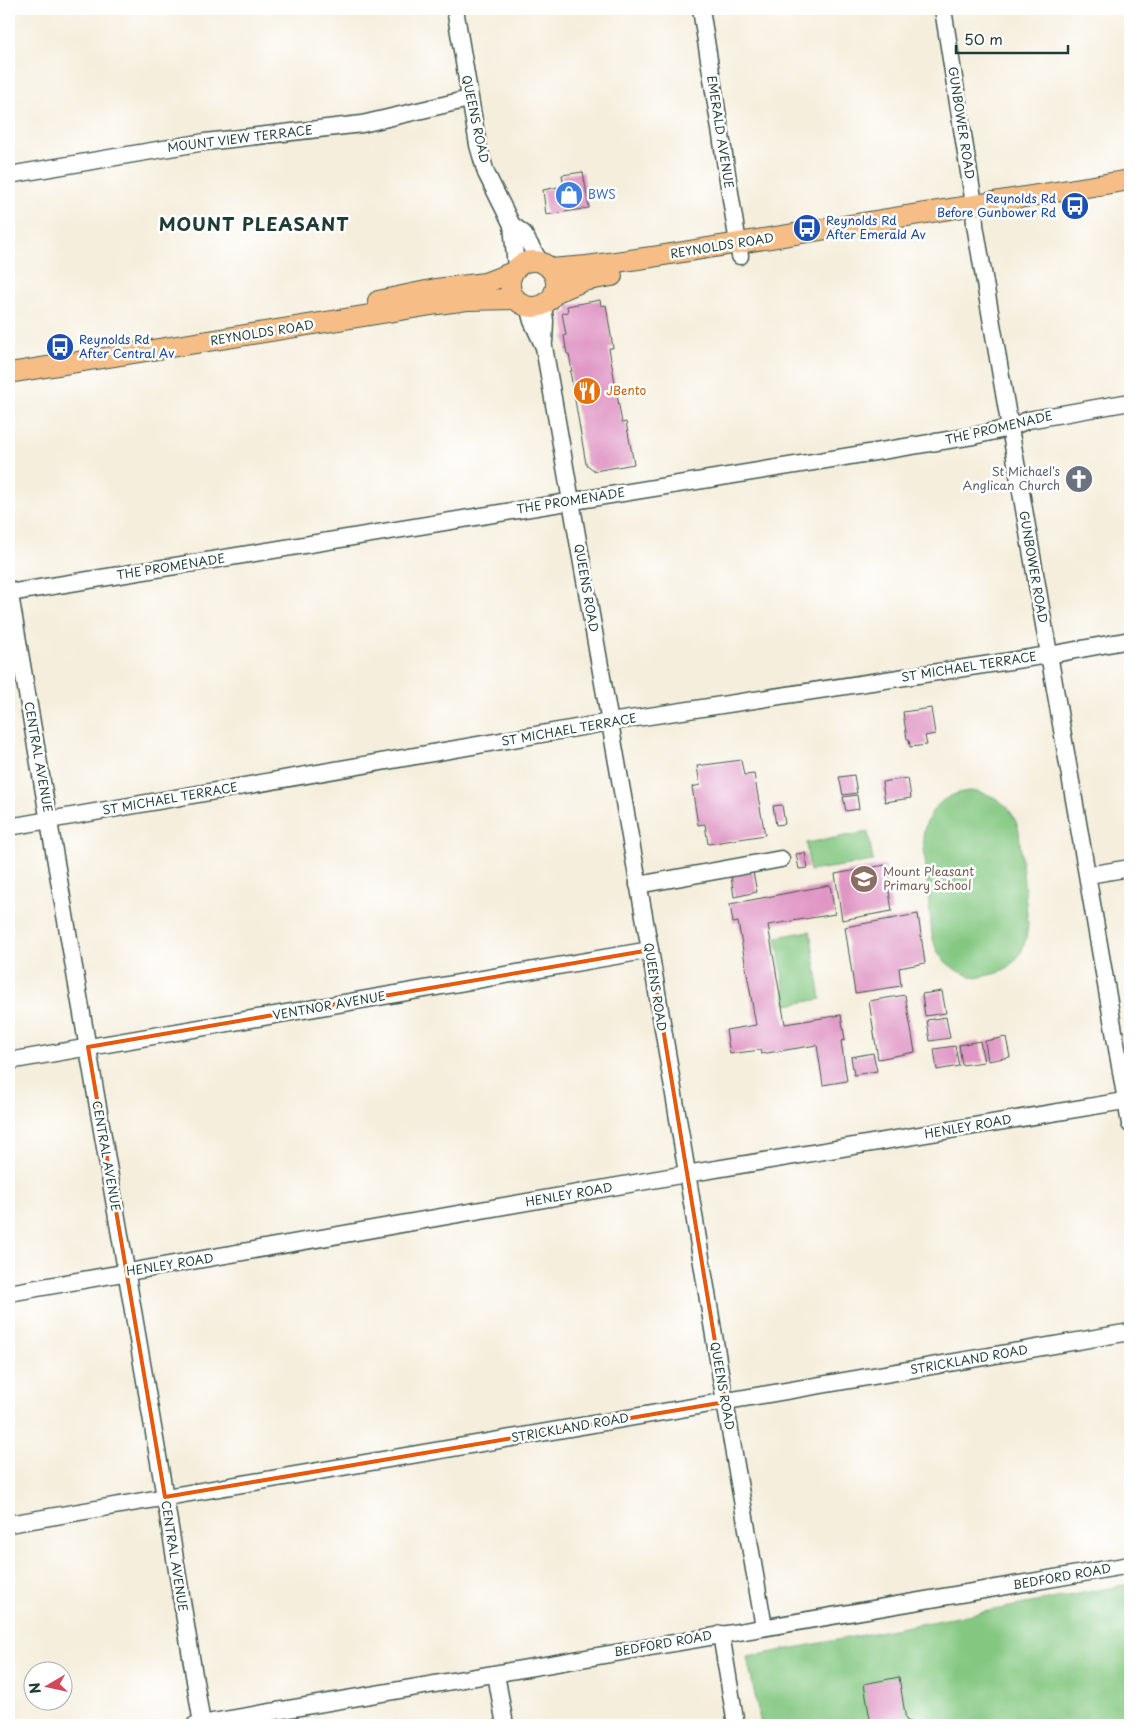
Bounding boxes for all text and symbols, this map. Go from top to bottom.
scale bar [956,22,1069,54]
text: 50 m [964,27,1003,50]
street label: GUNBOWER ROAD [944,65,980,180]
street label: QUEENS ROAD [458,73,494,164]
street label: EMERALD AVENUE [703,74,739,190]
street label: MOUNT VIEW TERRACE [166,120,314,156]
shop icon: BWS [554,180,584,210]
place label: BWS [588,185,616,203]
place label: Reynolds Rd Before Gunbower Rd [937,189,1057,221]
bus stop icon: Reynolds Rd Before Gunbower Rd [1060,191,1090,221]
district label: MOUNT PLEASANT [159,210,349,237]
place label: Reynolds Rd After Emerald Av [826,211,926,243]
bus stop icon: Reynolds Rd After Emerald Av [792,213,822,243]
street label: REYNOLDS ROAD [669,228,775,262]
street label: REYNOLDS ROAD [209,315,315,349]
place label: Reynolds Rd After Central Av [79,330,174,362]
bus stop icon: Reynolds Rd After Central Av [45,332,75,362]
restaurant icon: JBento [572,376,602,406]
place label: JBento [606,381,646,399]
street label: THE PROMENADE [943,406,1054,448]
place label: St Michael's Anglican Church [962,462,1061,494]
church icon: St Michael's Anglican Church [1064,464,1094,494]
street label: THE PROMENADE [515,483,627,517]
street label: GUNBOWER ROAD [1015,509,1053,624]
street label: QUEENS ROAD [570,542,604,633]
street label: THE PROMENADE [115,549,227,583]
street label: ST MICHAEL TERRACE [900,646,1038,686]
street label: CENTRAL AVENUE [20,700,58,814]
street label: ST MICHAEL TERRACE [500,708,638,750]
street label: ST MICHAEL TERRACE [101,777,239,819]
place label: Mount Pleasant Primary School [883,862,974,894]
school or university icon: Mount Pleasant Primary School [849,864,879,894]
street label: QUEENS ROAD [640,941,672,1032]
street label: VENTNOR AVENUE [271,986,387,1024]
street label: CENTRAL AVENUE [88,1099,126,1213]
street label: HENLEY ROAD [923,1109,1013,1143]
street label: HENLEY ROAD [524,1177,614,1211]
street label: HENLEY ROAD [125,1248,215,1280]
street label: QUEENS ROAD [706,1340,740,1431]
street label: STRICKLAND ROAD [908,1340,1029,1378]
street label: STRICKLAND ROAD [509,1408,630,1446]
street label: CENTRAL AVENUE [157,1499,193,1613]
street label: BEDFORD ROAD [1011,1559,1112,1594]
street label: BEDFORD ROAD [612,1626,713,1661]
north arrow [22,1662,72,1712]
text: N [23,1681,46,1695]

